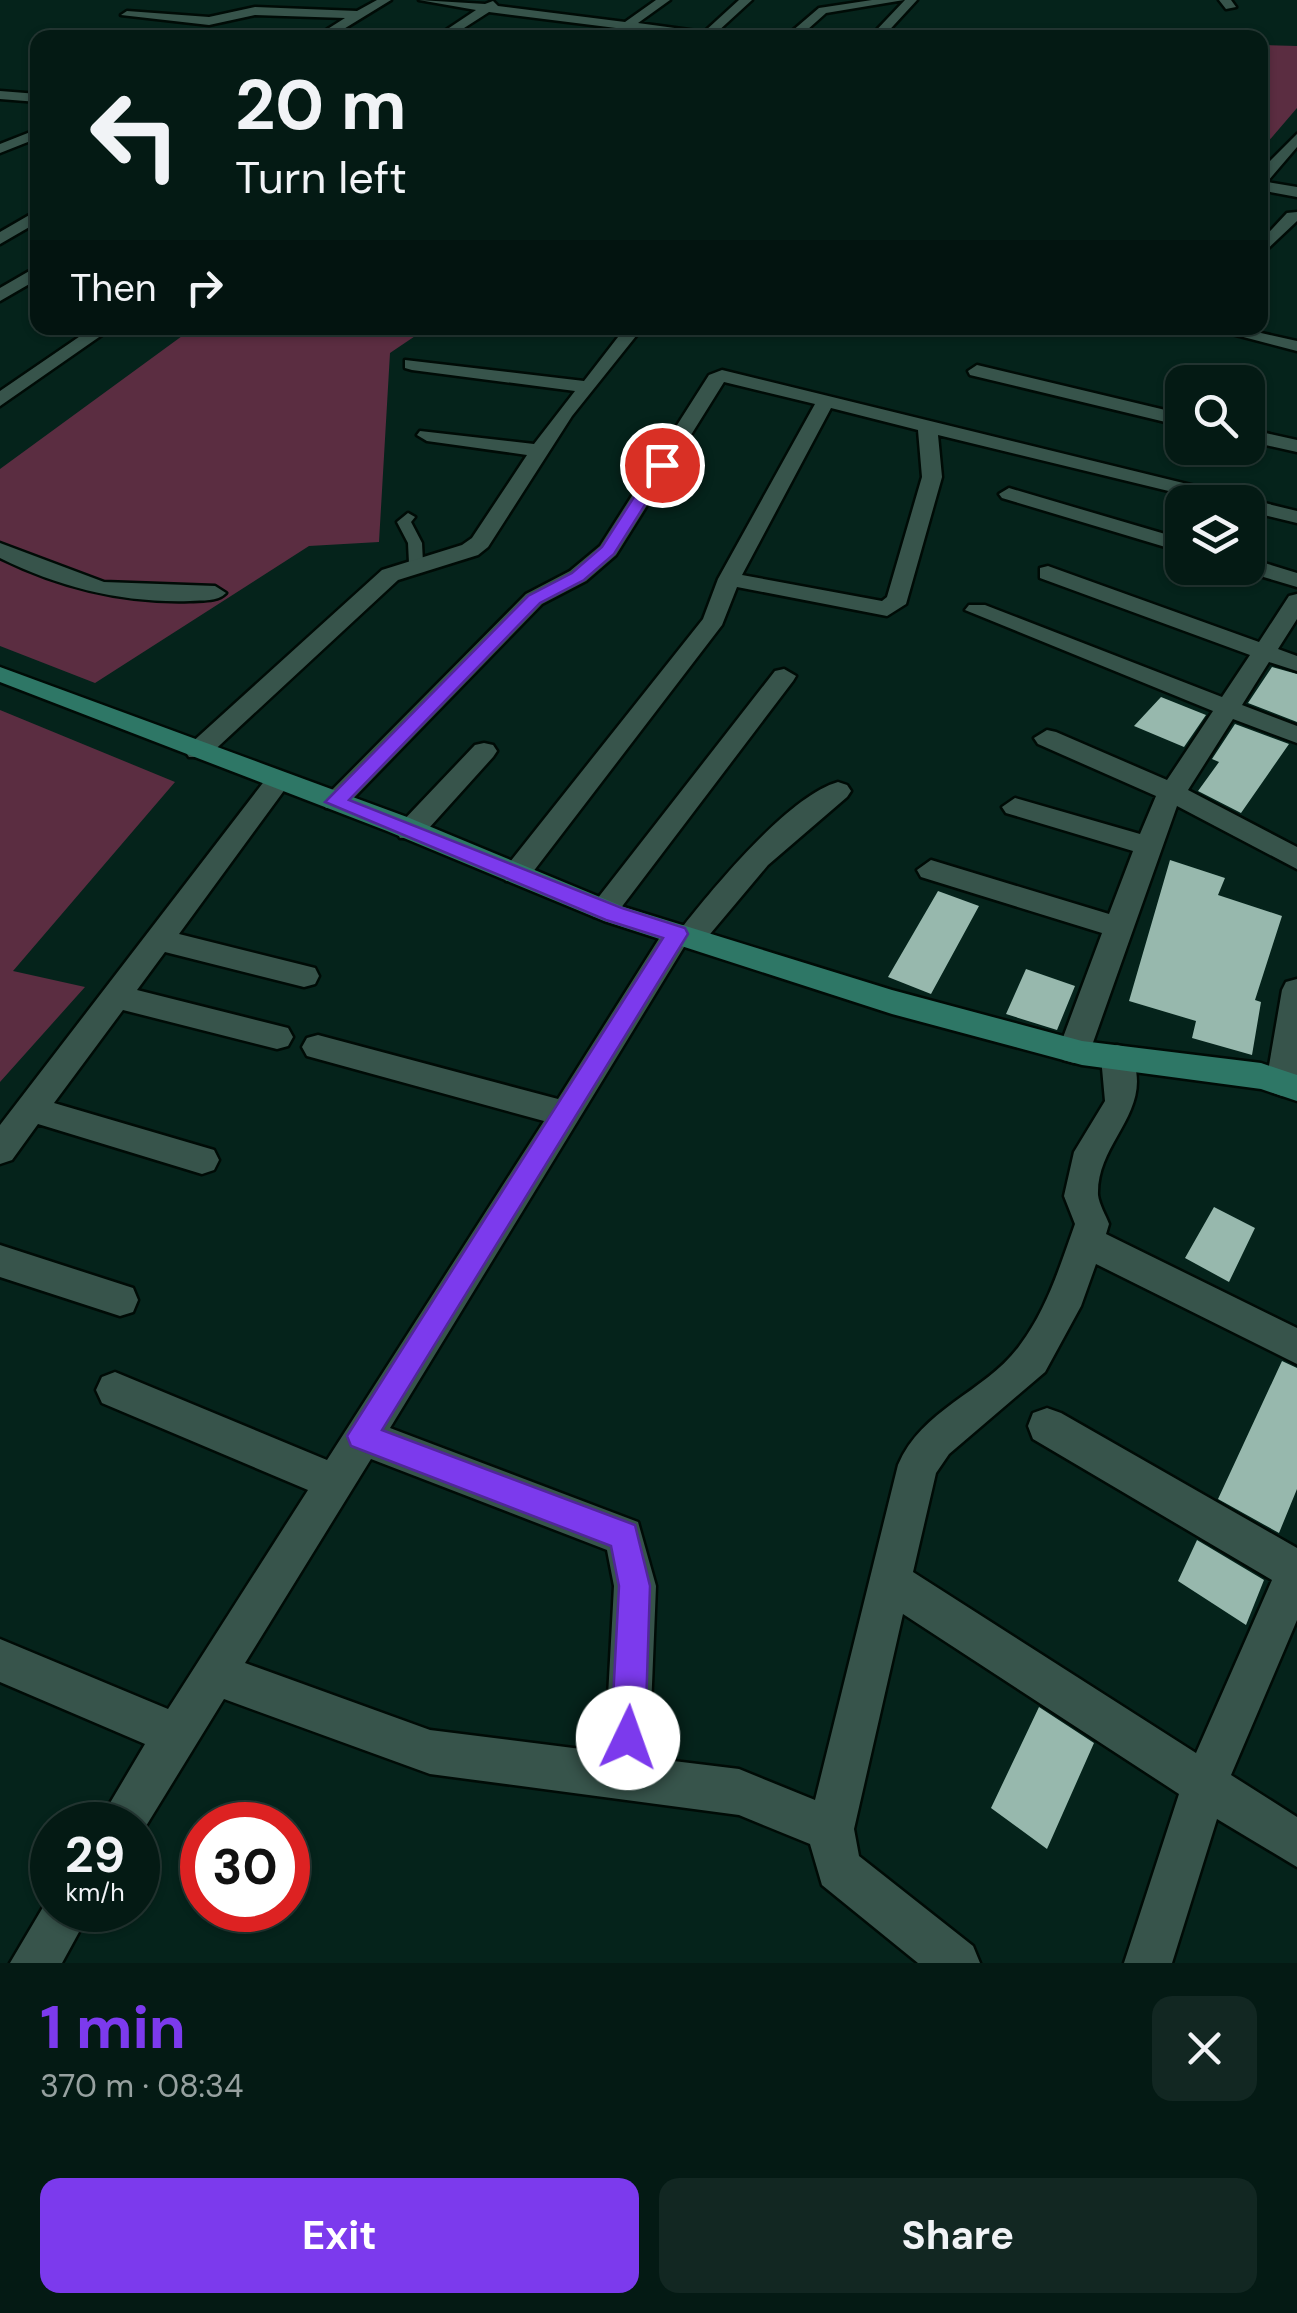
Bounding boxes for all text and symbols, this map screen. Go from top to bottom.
text: 20 m [235,60,407,151]
icon: left [70,70,200,200]
text: Turn left [235,148,407,207]
icon: right [177,260,232,315]
text: Then [70,263,157,313]
map controls [1165,365,1265,585]
button: search [1165,365,1265,465]
pin [620,423,705,508]
icon: arrive [635,438,690,493]
button: layers [1165,485,1265,585]
position arrow [576,1686,680,1790]
speed limit sign: 30 [180,1802,310,1932]
text: 29 [65,1822,125,1888]
text: km/h [65,1876,125,1909]
text: 1 min [40,1988,186,2067]
button: close [1152,1996,1257,2101]
text: 370 m · 08:34 [40,2065,243,2107]
button: Exit [40,2178,639,2293]
button: Share [659,2178,1257,2293]

